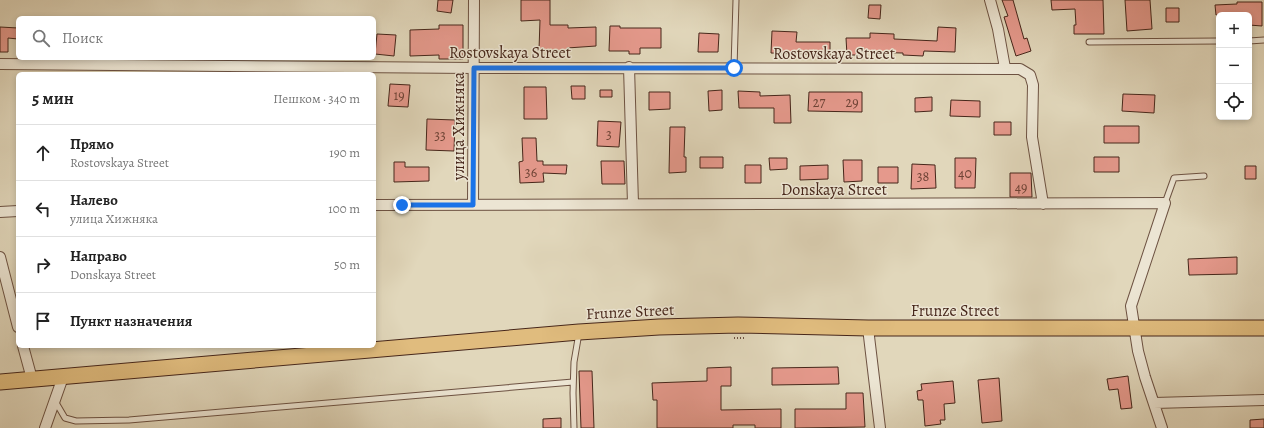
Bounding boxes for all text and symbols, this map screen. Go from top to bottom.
map controls [1216,12,1252,120]
button: + [1216,12,1252,48]
search box [16,16,376,60]
icon: search [30,27,52,49]
text: Поиск [62,28,103,48]
street label: Rostovskaya Street [449,42,571,64]
street label: Rostovskaya Street [773,43,895,65]
button: − [1216,48,1252,84]
route start [725,59,743,77]
street label: улица Хижняка [448,71,470,181]
button: locate [1216,84,1252,120]
house number: 19 [393,86,405,105]
text: 5 мин [32,87,74,110]
text: Пешком · 340 m [273,90,360,107]
house number: 27 [813,93,825,112]
house number: 29 [845,93,859,112]
house number: 3 [606,125,612,144]
house number: 33 [434,126,446,145]
text: Прямо [70,134,114,154]
icon: ahead [32,142,54,164]
text: 190 m [329,144,360,161]
text: Rostovskaya Street [70,154,169,171]
house number: 36 [525,163,537,182]
house number: 40 [958,164,972,183]
house number: 38 [917,167,930,186]
house number: 49 [1015,178,1027,197]
street label: Donskaya Street [781,179,887,201]
text: Налево [70,190,118,210]
route end [393,196,411,214]
icon: left [32,198,54,220]
text: 100 m [328,200,360,217]
text: улица Хижняка [70,210,158,227]
text: Направо [70,246,127,266]
icon: right [32,254,54,276]
text: 50 m [334,256,360,273]
text: Donskaya Street [70,266,156,283]
street label: Frunze Street [585,299,675,325]
street label: Frunze Street [911,300,999,322]
icon: arrive [32,310,54,332]
text: Пункт назначения [70,311,192,331]

